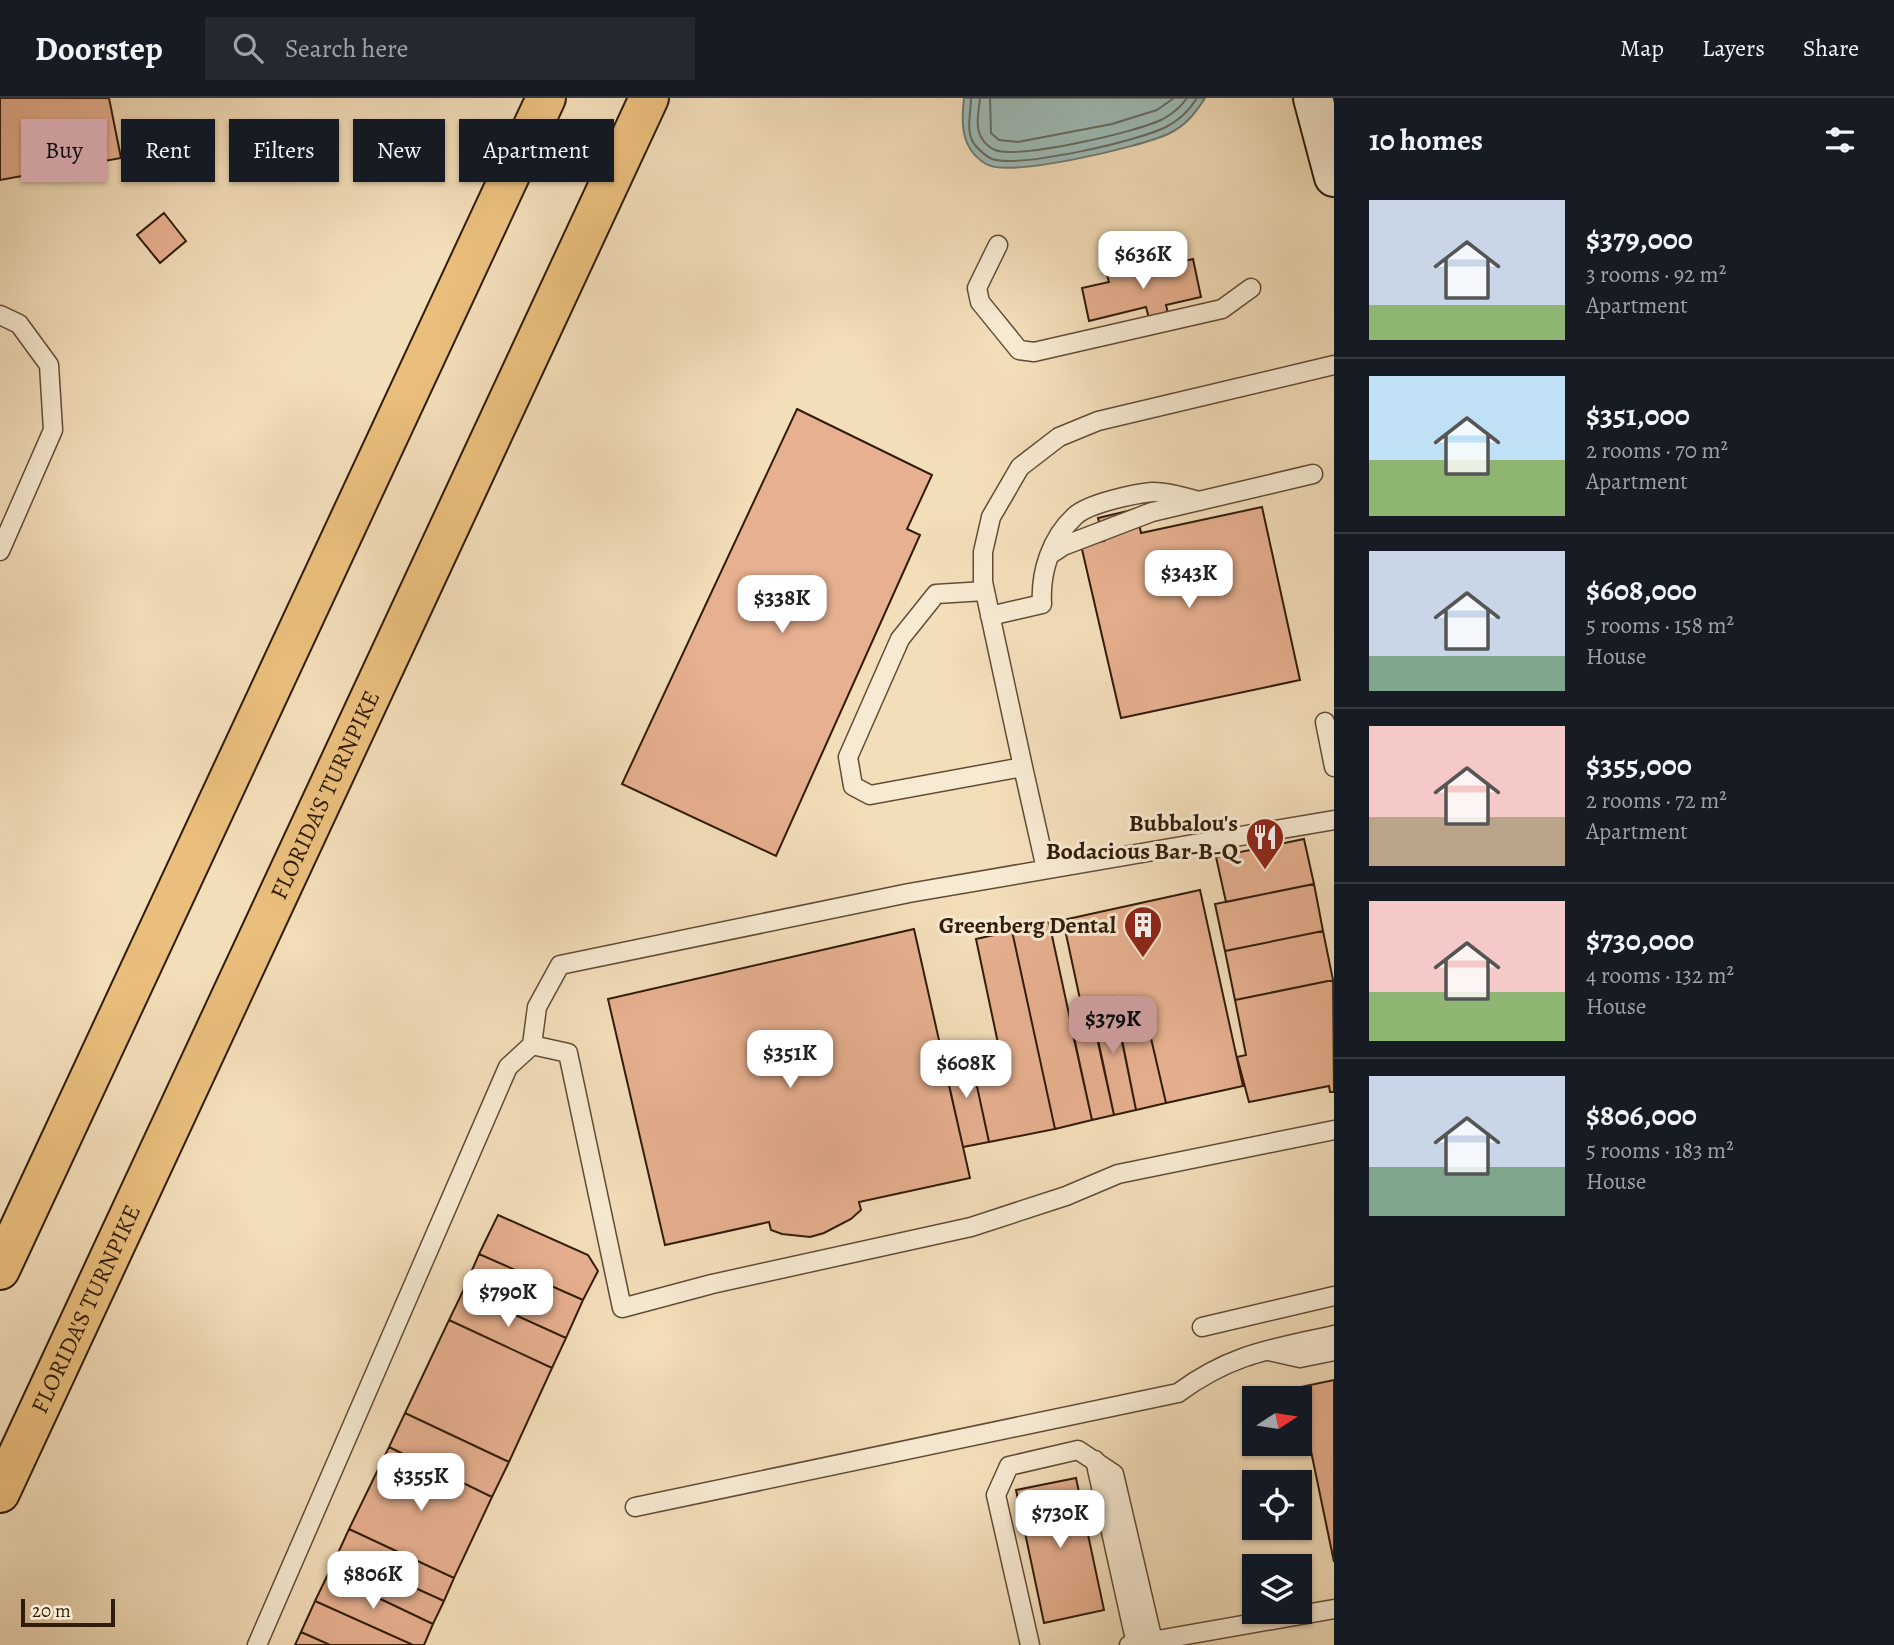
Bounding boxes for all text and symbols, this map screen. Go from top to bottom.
search box [205,17,695,80]
text: Doorstep [35,26,163,71]
icon: search [229,29,267,67]
text: Search here [285,31,408,66]
text: Map [1620,32,1664,64]
text: Layers [1702,32,1765,64]
text: Share [1803,32,1859,64]
chip: Buy [21,119,107,182]
chip: Rent [121,119,215,182]
chip: Filters [229,119,339,182]
chip: New [353,119,445,182]
chip: Apartment [459,119,614,182]
text: 10 homes [1369,120,1483,160]
icon: filters [1821,121,1859,159]
text: $379,000 [1586,219,1693,259]
icon: home [1425,228,1509,312]
pin: $636K [1094,232,1192,291]
text: $636K [1114,238,1172,269]
text: 3 rooms · 92 m² [1586,259,1726,290]
text: Apartment [1586,290,1688,321]
text: $351,000 [1586,395,1690,435]
icon: home [1425,404,1509,488]
text: 2 rooms · 70 m² [1586,435,1728,466]
text: Apartment [1586,466,1688,497]
pin: $343K [1140,550,1238,610]
text: $343K [1161,557,1217,588]
text: $608,000 [1586,570,1697,610]
pin: $338K [733,575,831,635]
icon: home [1425,579,1509,663]
text: $338K [754,582,810,613]
text: 5 rooms · 158 m² [1586,610,1734,641]
text: House [1586,641,1646,672]
street label: FLORIDA'S TURNPIKE [262,685,387,905]
text: $355,000 [1586,745,1692,785]
icon: home [1425,754,1509,838]
text: 2 rooms · 72 m² [1586,785,1727,816]
place label: Bubbalou's Bodacious Bar-B-Q [1046,807,1242,867]
restaurant icon: Bubbalou's Bodacious Bar-B-Q [1244,816,1286,871]
text: Apartment [1586,816,1688,847]
building icon: Greenberg Dental [1122,904,1164,959]
place label: Greenberg Dental [939,909,1117,941]
text: $730,000 [1586,920,1694,960]
icon: home [1425,929,1509,1013]
text: 4 rooms · 132 m² [1586,960,1734,991]
text: House [1586,991,1646,1022]
pin: $379K [1064,996,1162,1056]
text: $379K [1085,1003,1141,1034]
pin: $351K [741,1030,839,1090]
text: $351K [763,1037,817,1068]
pin: $608K [917,1040,1015,1100]
text: $608K [936,1047,996,1078]
text: $806,000 [1586,1095,1697,1135]
icon: home [1425,1104,1509,1188]
text: 5 rooms · 183 m² [1586,1135,1734,1166]
text: House [1586,1166,1646,1197]
street label: FLORIDA'S TURNPIKE [23,1199,148,1419]
pin: $790K [459,1270,557,1329]
text: $790K [479,1276,537,1307]
north arrow [1242,1386,1312,1456]
map controls [1242,1386,1312,1624]
pin: $355K [372,1454,470,1513]
text: $355K [393,1460,449,1491]
button: locate [1242,1470,1312,1540]
pin: $730K [1011,1490,1109,1550]
text: $730K [1031,1497,1089,1528]
pin: $806K [324,1552,422,1611]
button: layers [1242,1554,1312,1624]
text: $806K [343,1558,403,1589]
scale bar [21,1596,116,1628]
text: 20 m [32,1598,71,1624]

